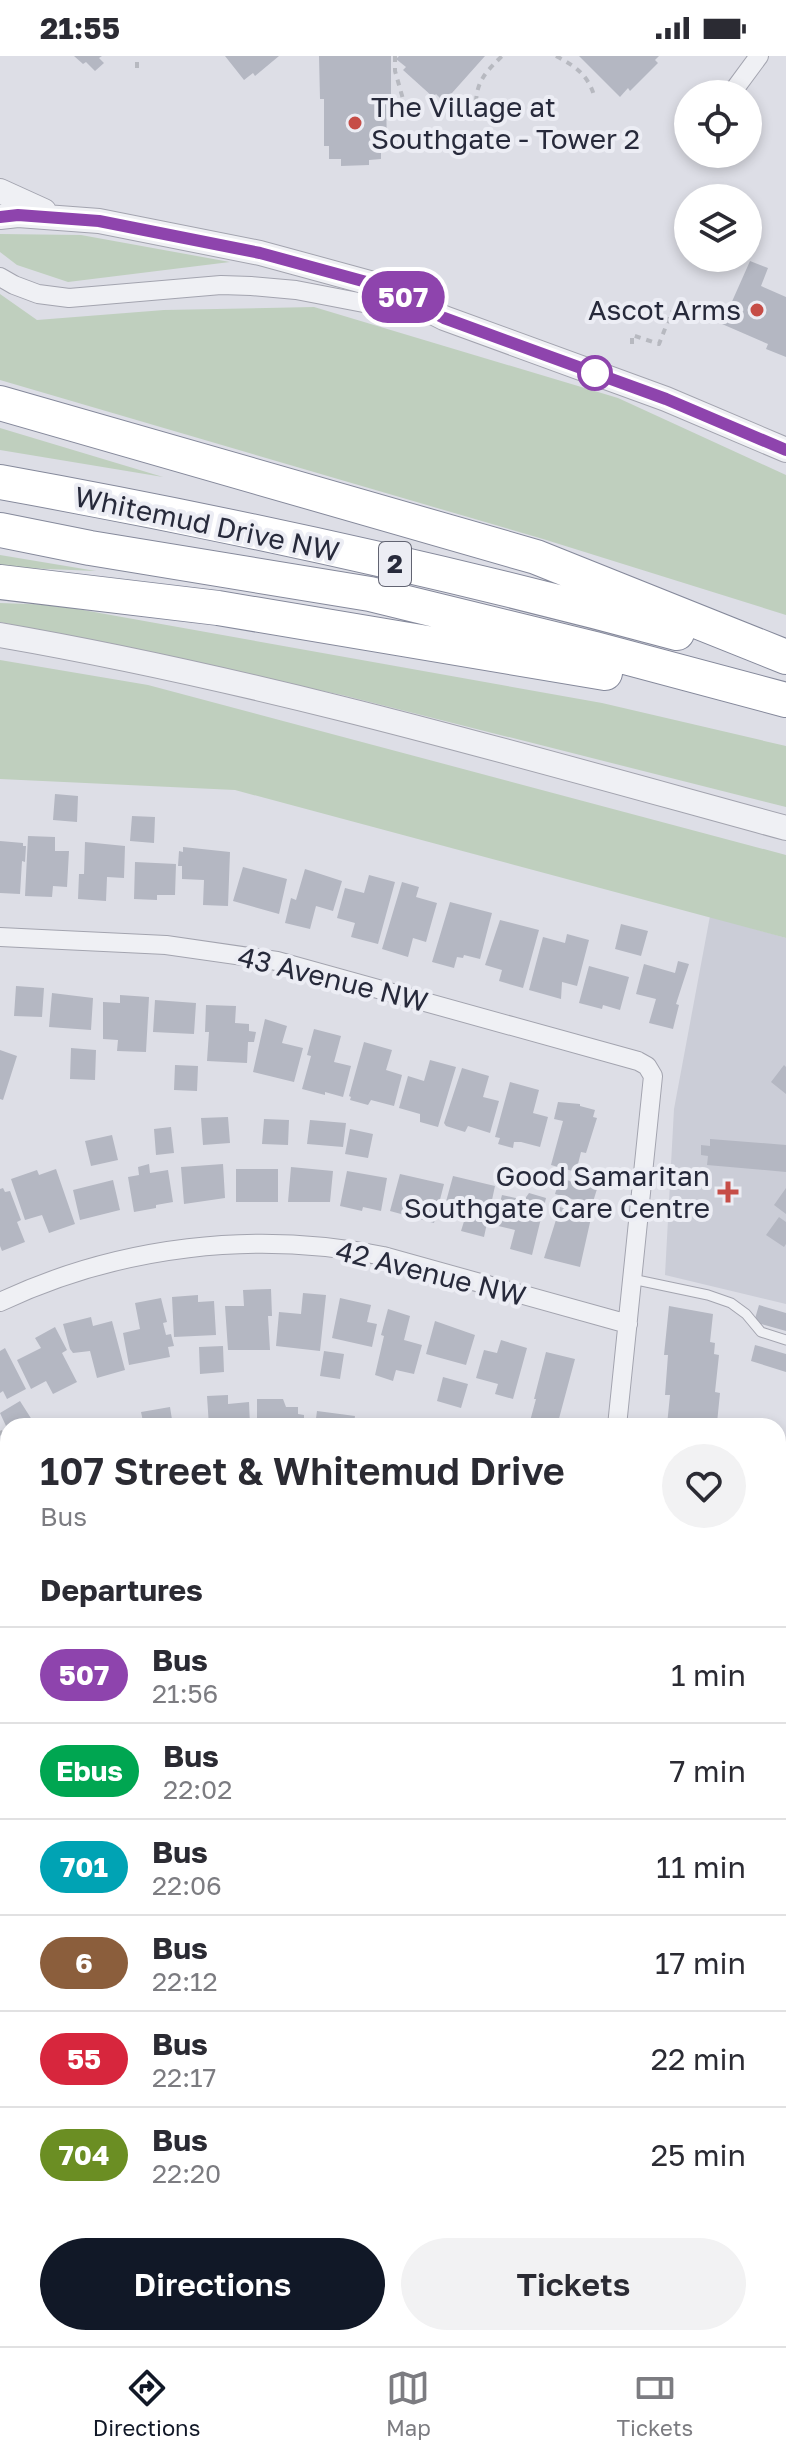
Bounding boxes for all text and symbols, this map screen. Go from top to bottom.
text: 21:55 [40,10,120,46]
map controls [674,80,762,272]
button: locate [674,80,762,168]
place label: The Village at Southgate - Tower 2 [371,90,640,155]
marker: The Village at Southgate - Tower 2 [346,114,364,132]
button: layers [674,184,762,272]
line badge: 507 [357,271,449,323]
text: 507 [378,280,428,313]
place label: Ascot Arms [588,293,741,326]
marker: Ascot Arms [748,301,766,319]
unlabelled marker [578,356,612,390]
street label: Whitemud Drive NW [72,479,342,568]
road number: 2 [379,542,411,586]
street label: 43 Avenue NW [235,939,432,1018]
place label: Good Samaritan Southgate Care Centre [404,1159,710,1224]
marker: Good Samaritan Southgate Care Centre [717,1181,739,1203]
street label: 42 Avenue NW [333,1233,529,1312]
button: heart [662,1444,746,1528]
text: 107 Street & Whitemud Drive [40,1448,565,1493]
text: Bus [40,1501,87,1532]
text: Departures [40,1572,203,1608]
text: Bus [152,1642,208,1678]
text: 1 min [671,1657,746,1693]
text: 507 [59,1658,109,1691]
text: 21:56 [152,1678,218,1709]
text: Bus [163,1738,219,1774]
text: 7 min [670,1753,746,1789]
text: Ebus [56,1754,123,1787]
text: 22:02 [163,1774,232,1805]
text: Bus [152,1834,208,1870]
text: 11 min [656,1849,746,1885]
text: 701 [60,1850,108,1883]
text: 22:06 [152,1870,222,1901]
text: Bus [152,1930,208,1966]
text: 17 min [655,1945,746,1981]
text: 6 [75,1946,93,1979]
text: 22:12 [152,1966,218,1997]
text: Bus [152,2026,208,2062]
text: 22 min [651,2041,746,2077]
text: 55 [67,2042,101,2075]
text: 22:17 [152,2062,216,2093]
text: Bus [152,2122,208,2158]
text: 25 min [651,2137,746,2173]
text: 704 [59,2138,109,2171]
text: 22:20 [152,2158,221,2189]
button: Directions [40,2238,385,2330]
button: Tickets [401,2238,746,2330]
tab: Directions [93,2366,200,2441]
tab: Map [386,2366,431,2441]
tab: Tickets [616,2366,693,2441]

